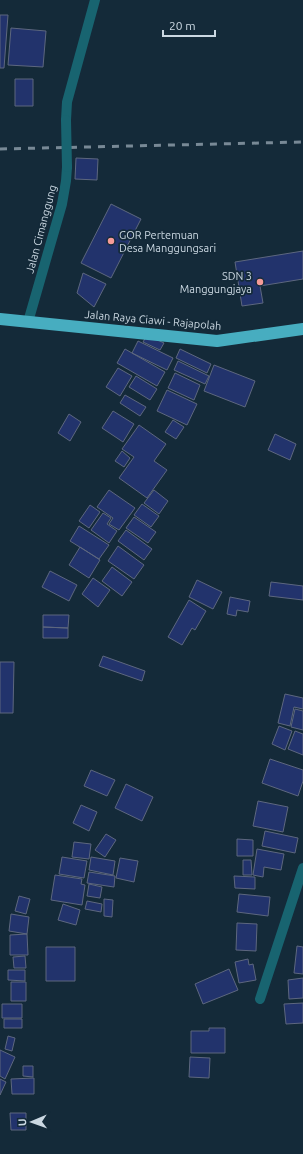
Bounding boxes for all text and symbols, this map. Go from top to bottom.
scale bar [163,12,215,38]
text: 20 m [169,19,196,32]
street label: Jalan Cimanggung [23,184,59,274]
place label: GOR Pertemuan Desa Manggungsari [119,229,216,254]
marker: GOR Pertemuan Desa Manggungsari [106,236,116,246]
place label: SDN 3 Manggungjaya [180,270,252,295]
marker: SDN 3 Manggungjaya [255,277,265,287]
street label: Jalan Raya Ciawi - Rajapolah [84,308,222,332]
north arrow [12,1102,52,1142]
text: U [16,1118,28,1126]

